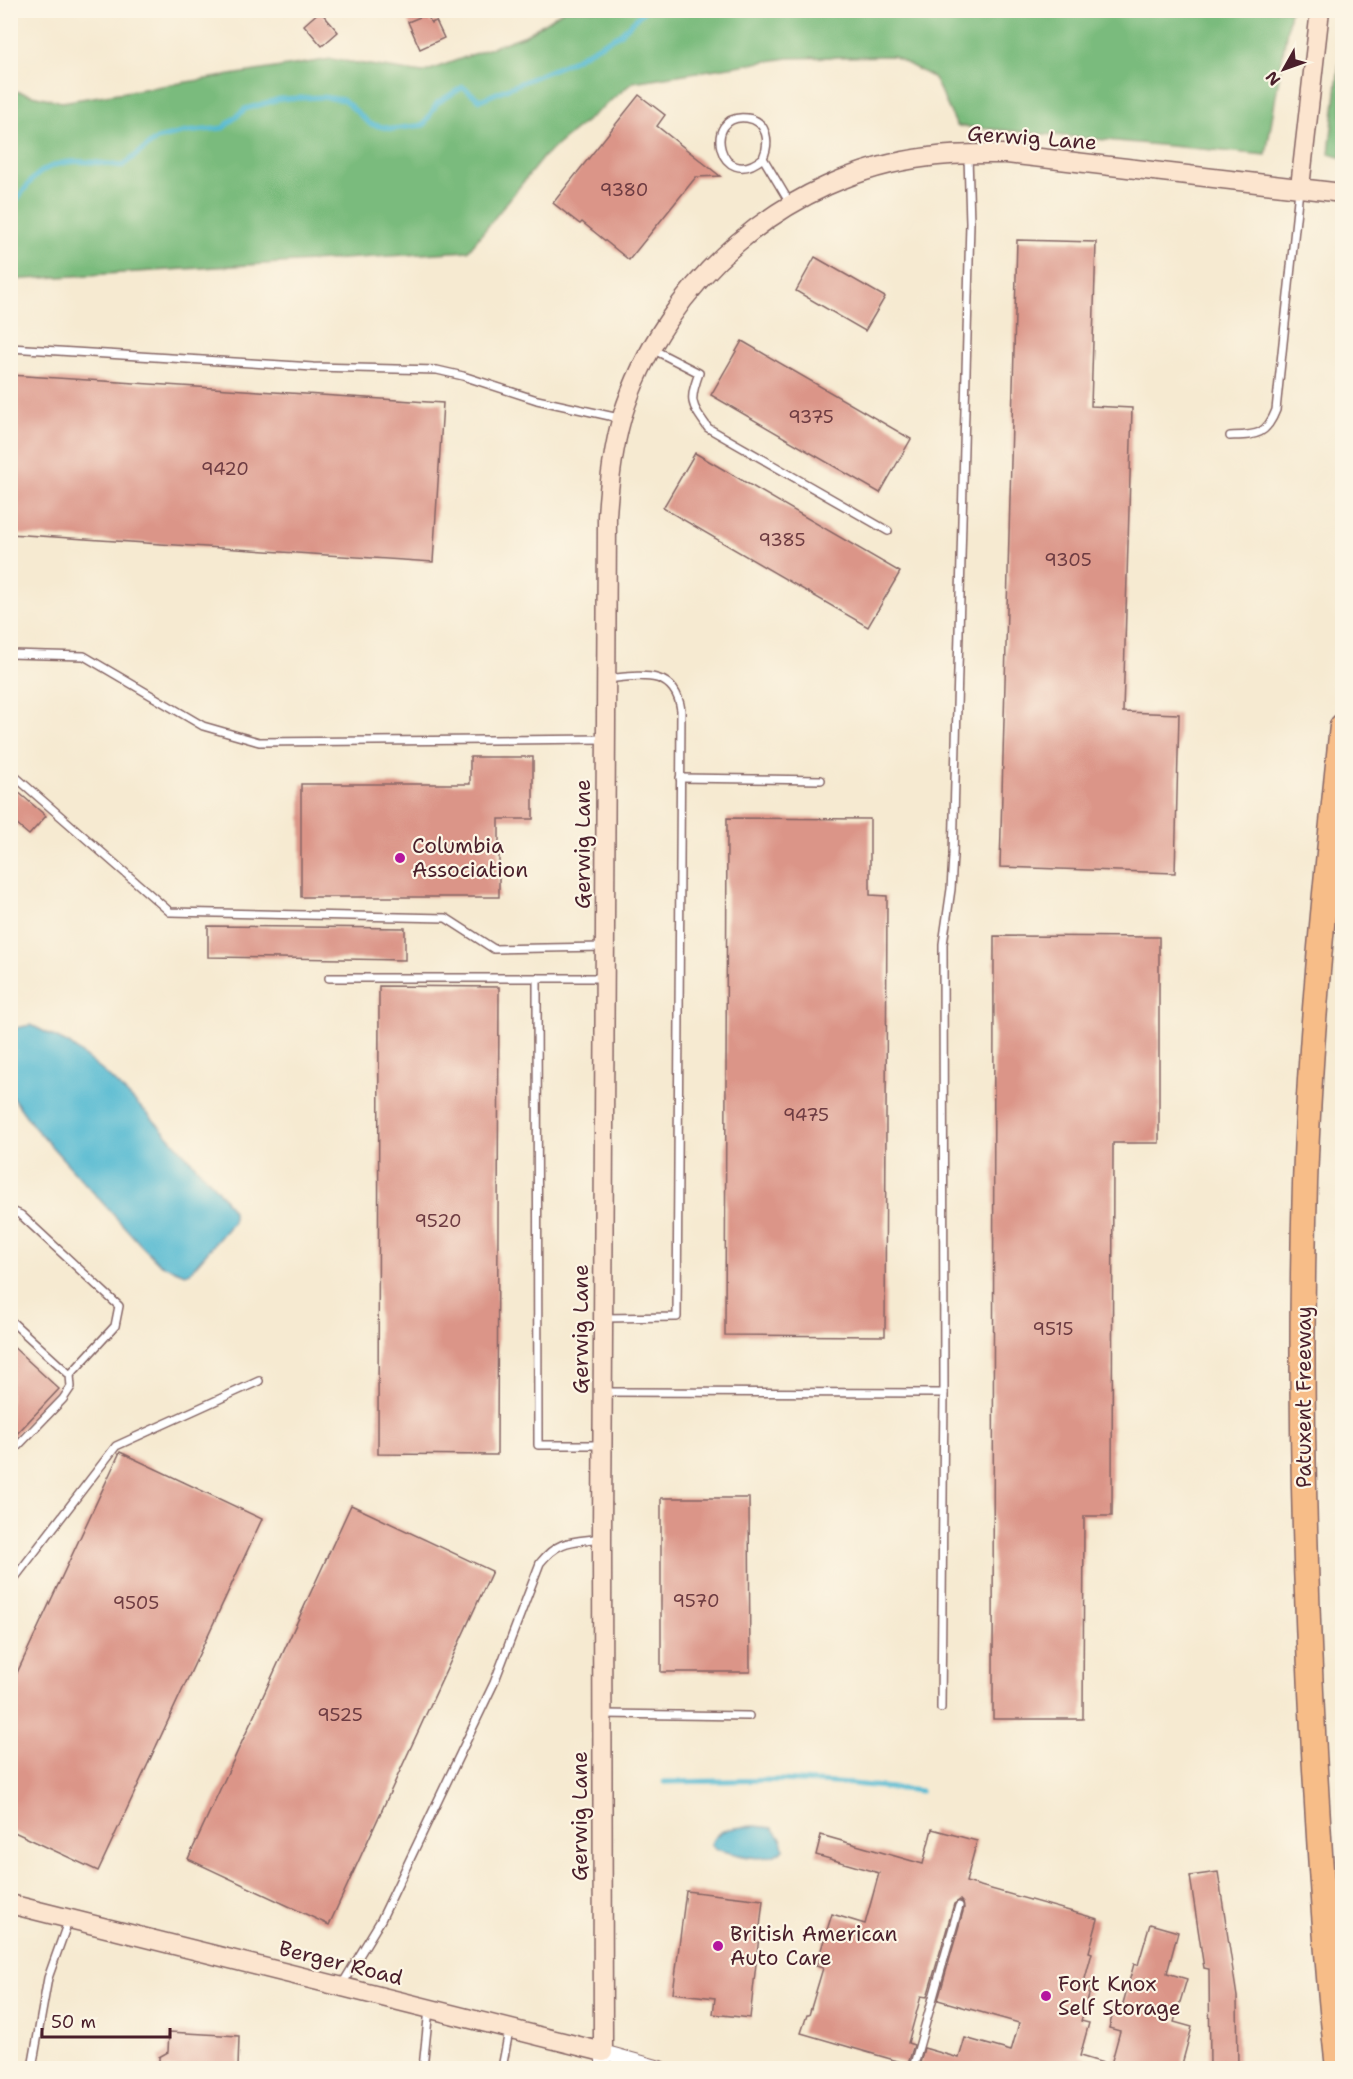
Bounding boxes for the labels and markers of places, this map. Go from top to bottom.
place label: Columbia Association [412,832,528,884]
marker: Columbia Association [393,851,407,865]
place label: British American Auto Care [730,1920,898,1972]
marker: British American Auto Care [711,1939,725,1953]
place label: Fort Knox Self Storage [1058,1970,1181,2022]
marker: Fort Knox Self Storage [1039,1989,1053,2003]

